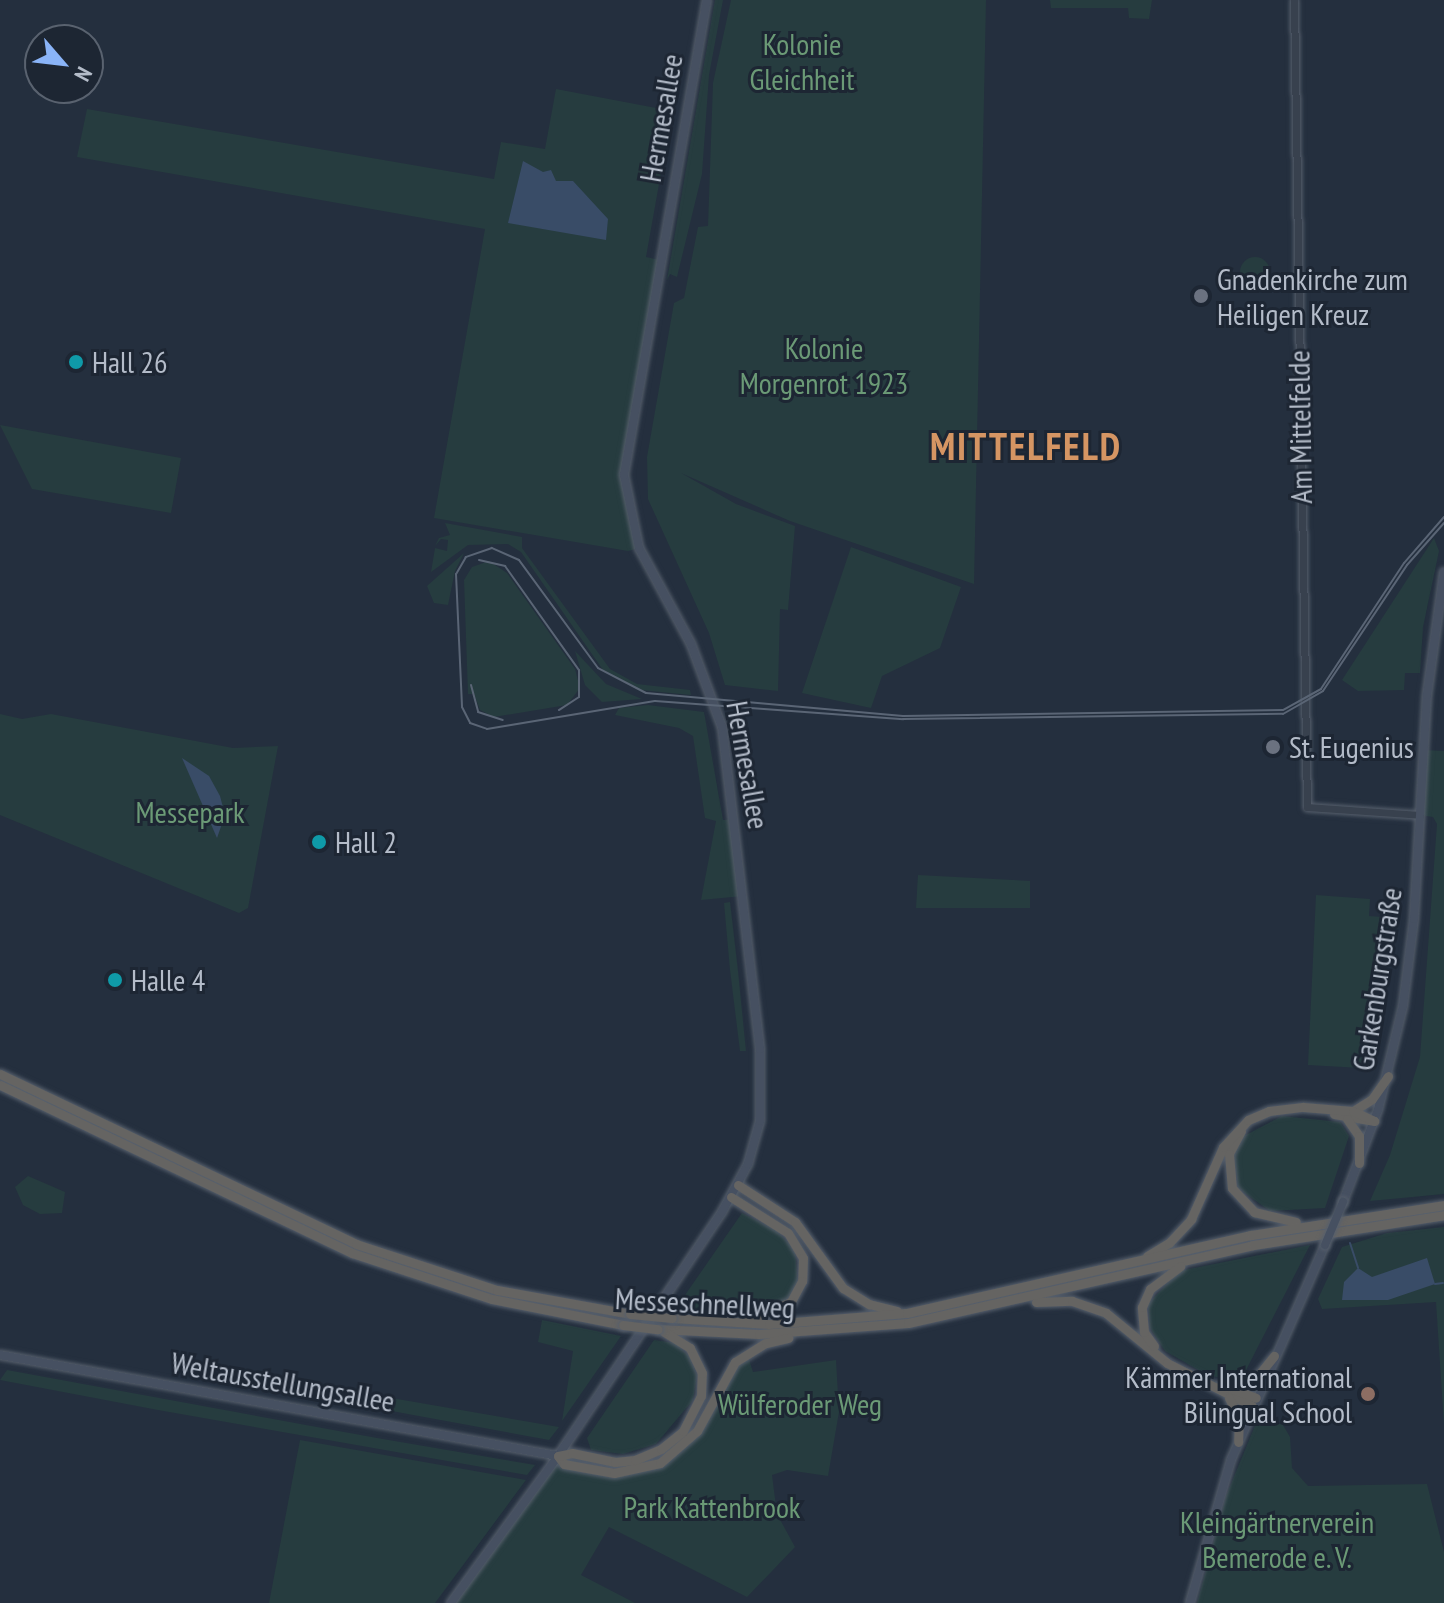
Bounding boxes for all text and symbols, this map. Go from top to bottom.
north arrow [24,24,104,104]
park label: Kolonie Gleichheit [750,26,854,96]
street label: Hermesallee [632,51,690,185]
text: N [68,62,99,86]
place label: Gnadenkirche zum Heiligen Kreuz [1217,261,1408,332]
marker: Gnadenkirche zum Heiligen Kreuz [1192,287,1210,305]
park label: Kolonie Morgenrot 1923 [740,330,908,400]
place label: Hall 26 [92,344,167,380]
street label: Am Mittelfelde [1281,350,1319,504]
marker: Hall 26 [67,353,85,371]
district label: MITTELFELD [930,423,1122,469]
street label: Hermesallee [719,698,777,832]
place label: St. Eugenius [1289,729,1416,765]
marker: St. Eugenius [1264,738,1282,756]
park label: Messepark [135,794,245,830]
place label: Hall 2 [335,824,397,860]
marker: Hall 2 [310,833,328,851]
street label: Garkenburgstraße [1345,885,1409,1073]
place label: Halle 4 [131,962,205,998]
marker: Halle 4 [106,971,124,989]
street label: Messeschnellweg [614,1280,796,1326]
street label: Weltausstellungsallee [168,1345,398,1419]
place label: Kämmer International Bilingual School [1125,1359,1352,1430]
marker: Kämmer International Bilingual School [1359,1385,1377,1403]
park label: Wülferoder Weg [718,1386,882,1422]
park label: Park Kattenbrook [623,1489,801,1525]
park label: Kleingärtnerverein Bemerode e. V. [1180,1504,1374,1574]

